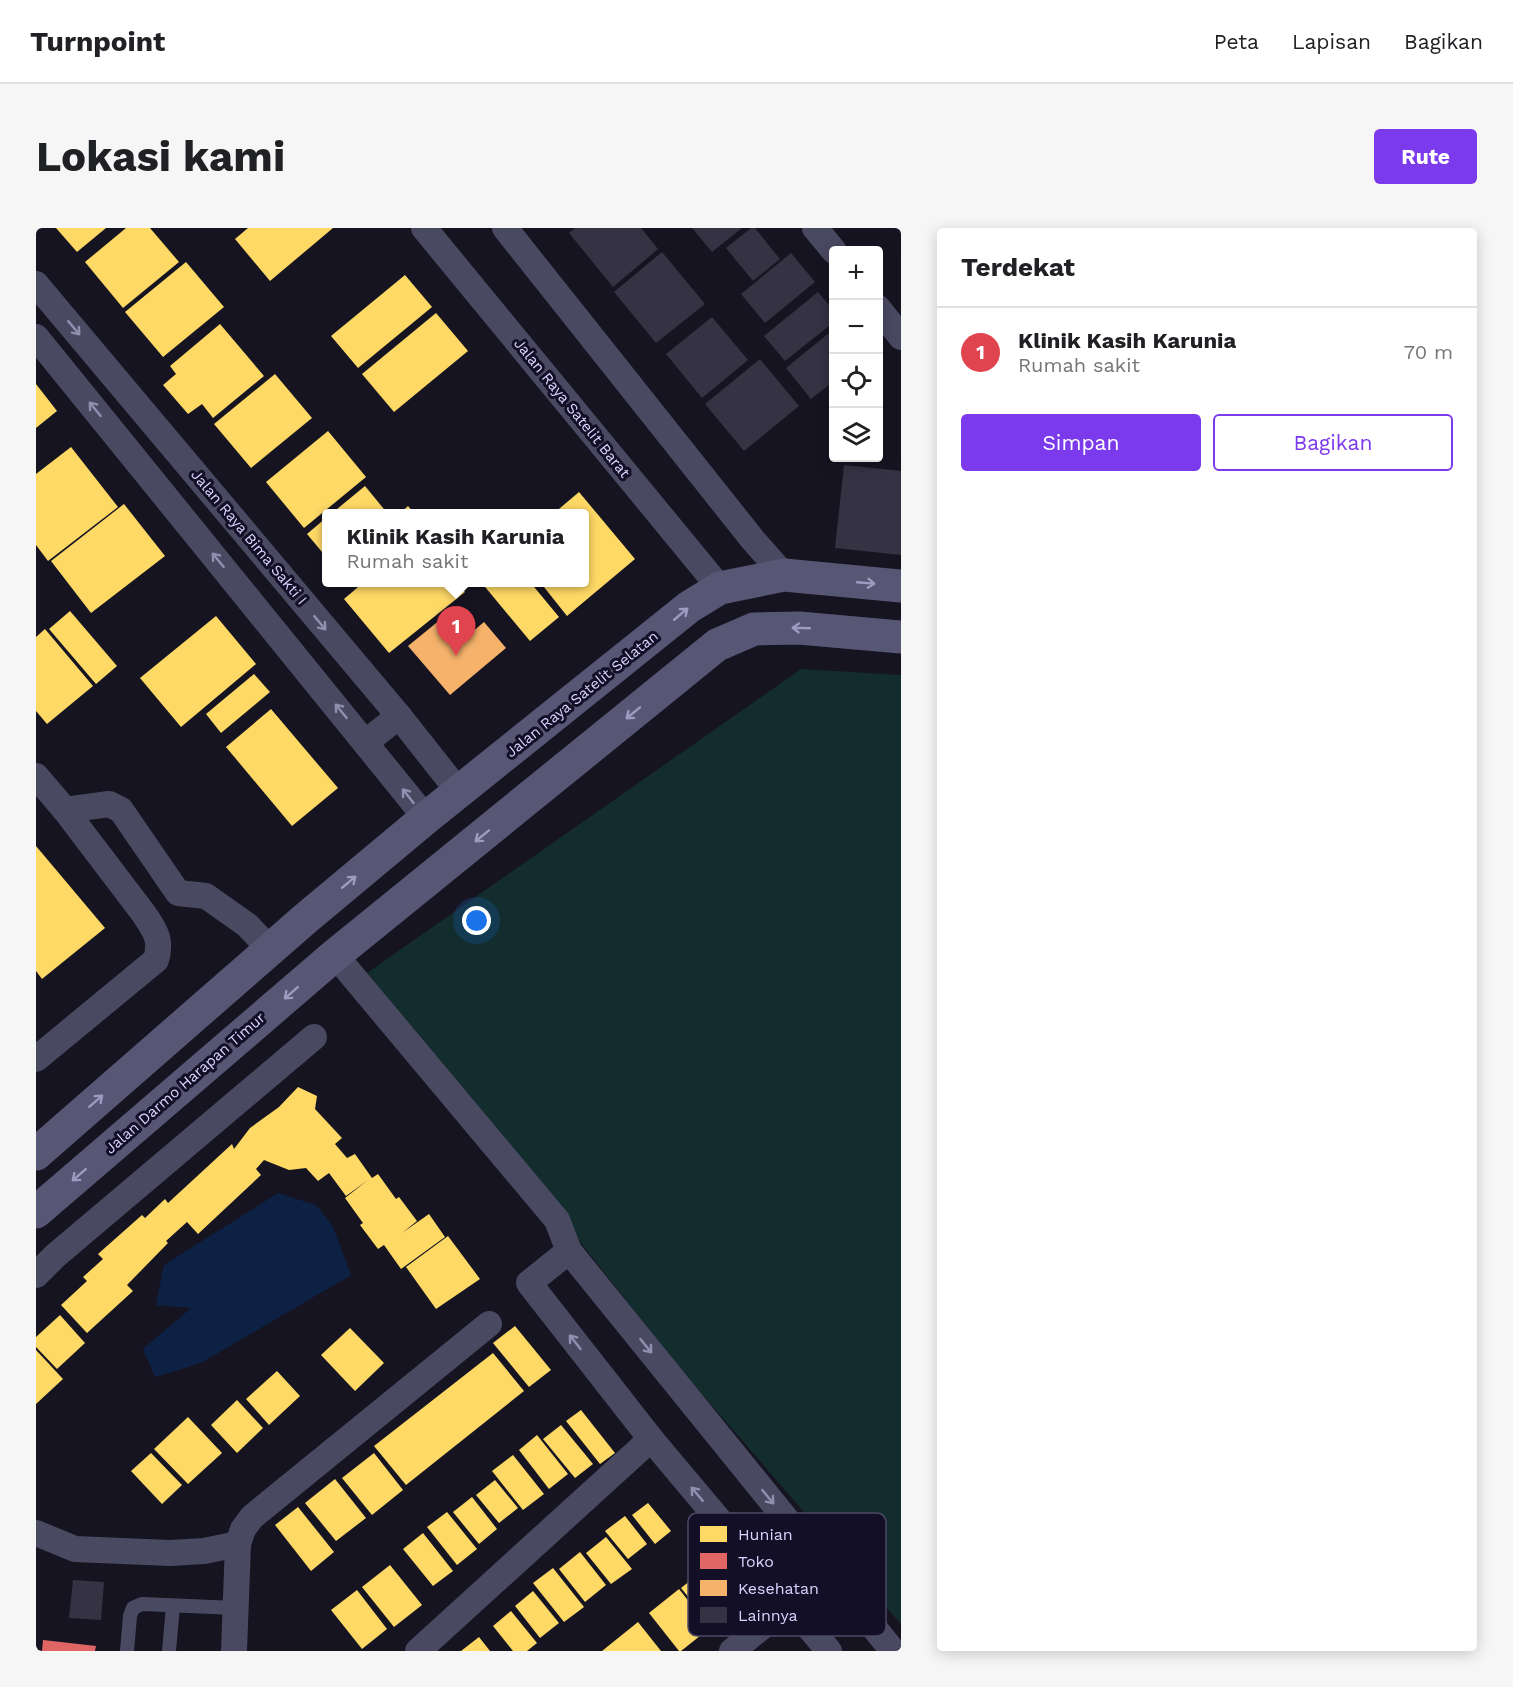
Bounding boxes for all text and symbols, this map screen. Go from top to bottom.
text: Turnpoint [30,25,165,58]
text: Peta [1214,29,1259,54]
text: Lapisan [1292,29,1371,54]
text: Bagikan [1404,29,1483,54]
button: Rute [1374,129,1477,184]
text: Lokasi kami [36,132,285,181]
map controls [829,246,883,462]
button: + [829,246,883,300]
text: Terdekat [961,252,1075,282]
button: − [829,300,883,354]
one-way arrow [67,320,80,336]
text: Klinik Kasih Karunia [1018,328,1236,353]
street label: Jalan Raya Satelit Barat [510,335,634,482]
text: 1 [976,340,985,364]
text: 70 m [1404,340,1453,364]
text: Rumah sakit [1018,353,1140,377]
button: locate [829,354,883,408]
one-way arrow [88,401,101,417]
button: layers [829,408,883,462]
button: Simpan [961,414,1201,471]
button: Bagikan [1213,414,1453,471]
street label: Jalan Raya Bima Sakti I [187,466,311,608]
popup [322,509,589,587]
text: Klinik Kasih Karunia [346,524,565,549]
text: Rumah sakit [346,549,468,573]
one-way arrow [211,553,225,568]
one-way arrow [856,577,876,588]
pin: 1 [436,606,476,656]
one-way arrow [673,607,688,621]
one-way arrow [314,615,327,631]
one-way arrow [791,623,811,634]
street label: Jalan Raya Satelit Selatan [502,627,662,761]
one-way arrow [334,704,348,719]
one-way arrow [626,707,642,720]
one-way arrow [402,788,415,804]
one-way arrow [474,829,490,842]
one-way arrow [341,875,357,888]
your location [462,906,491,935]
one-way arrow [284,986,299,1000]
street label: Jalan Darmo Harapan Timur [101,1009,269,1157]
one-way arrow [88,1095,104,1108]
one-way arrow [72,1168,87,1182]
one-way arrow [569,1334,582,1350]
one-way arrow [639,1338,652,1354]
one-way arrow [690,1487,704,1502]
one-way arrow [762,1489,775,1505]
legend [688,1513,886,1636]
text: Hunian [738,1525,793,1544]
text: Toko [738,1552,774,1571]
text: Kesehatan [738,1579,819,1598]
text: Lainnya [738,1606,798,1625]

